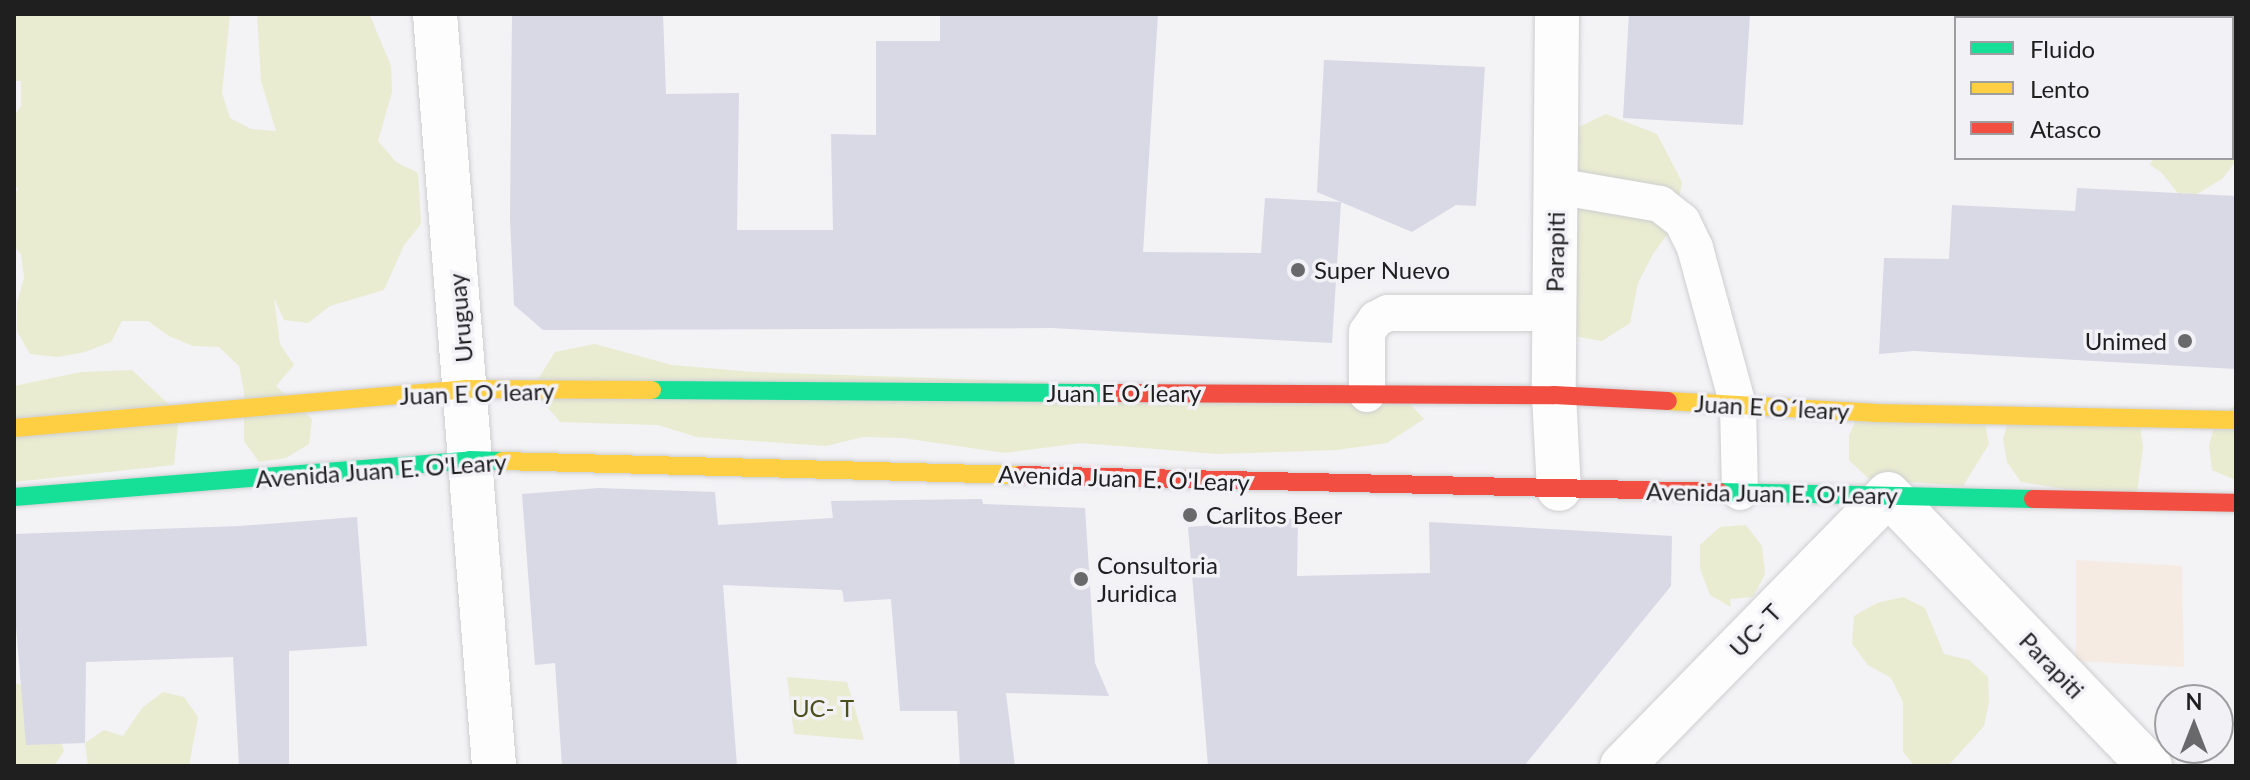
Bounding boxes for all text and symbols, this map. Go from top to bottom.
legend [1954,16,2234,160]
text: Fluido [2030,34,2095,63]
text: Lento [2030,74,2090,103]
text: Atasco [2030,114,2101,143]
street label: Parapiti [1540,212,1570,292]
place label: Super Nuevo [1314,256,1451,284]
marker: Super Nuevo [1289,261,1307,279]
street label: Uruguay [442,272,478,364]
place label: Unimed [2085,327,2167,355]
marker: Unimed [2174,330,2196,352]
street label: Juan E O´leary [399,376,555,410]
street label: Juan E O´leary [1047,379,1201,407]
street label: Juan E O´leary [1694,389,1850,425]
street label: Avenida Juan E. O'Leary [254,447,508,493]
street label: Avenida Juan E. O'Leary [997,459,1251,497]
street label: Avenida Juan E. O'Leary [1646,476,1898,510]
place label: Carlitos Beer [1206,501,1342,529]
marker: Carlitos Beer [1181,506,1199,524]
place label: Consultoria Juridica [1097,551,1218,607]
marker: Consultoria Juridica [1072,570,1090,588]
street label: UC- T [1723,597,1787,663]
street label: Parapiti [2014,626,2090,704]
north arrow [2154,684,2234,764]
text: N [2186,688,2202,715]
park label: UC- T [792,694,854,722]

